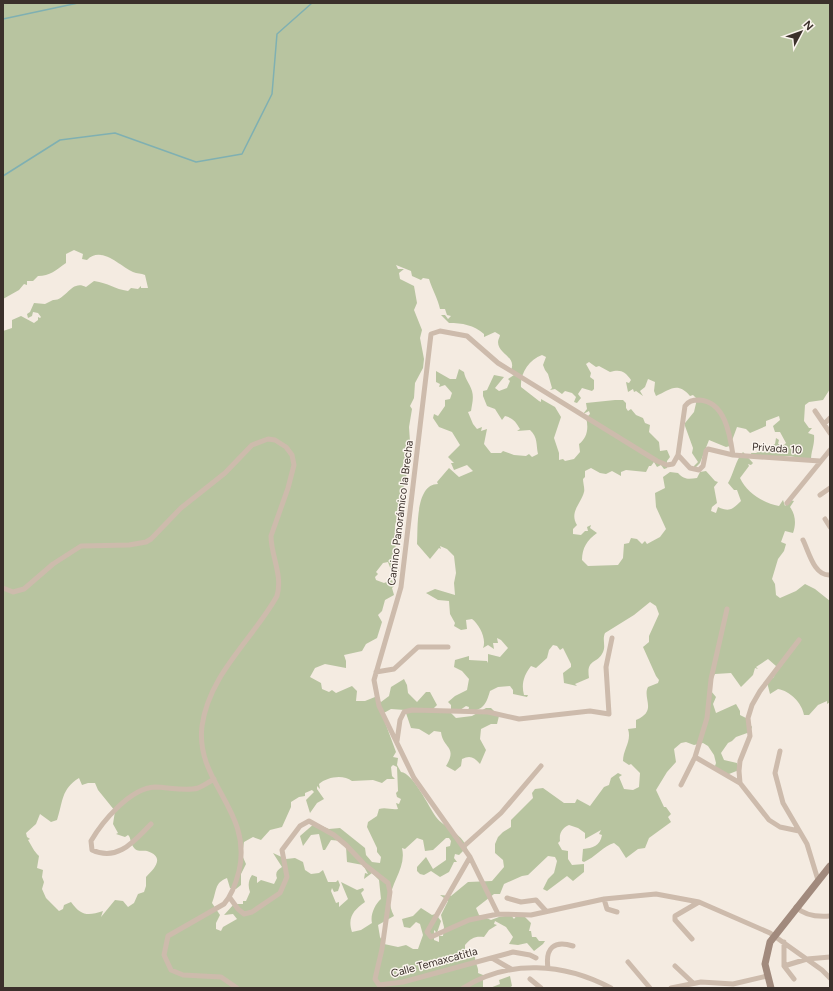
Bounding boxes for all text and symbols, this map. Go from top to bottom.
north arrow [781,12,821,52]
text: N [800,18,816,33]
street label: Camino Panorámico la Brecha [385,440,416,586]
street label: Privada 10 [751,440,802,457]
street label: Calle Temaxcatitla [389,945,479,980]

